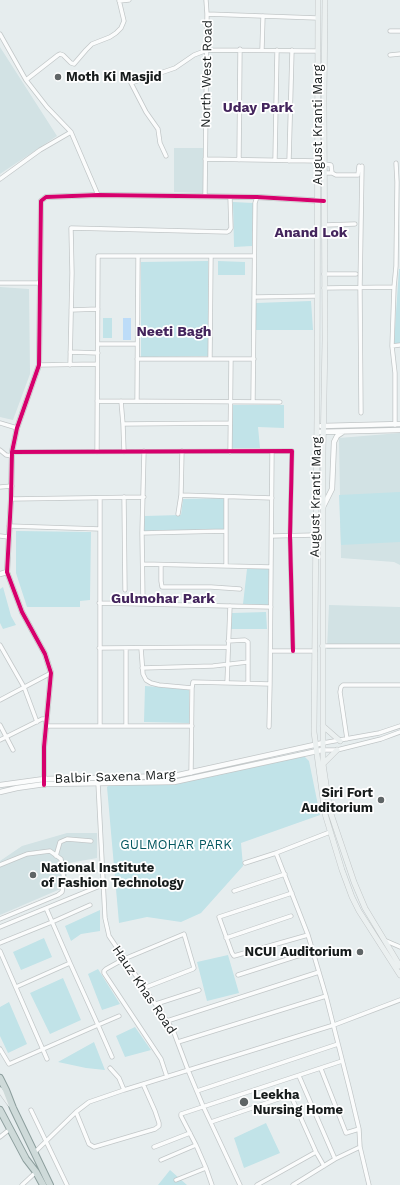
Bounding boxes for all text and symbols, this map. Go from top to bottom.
street label: North West Road [198,20,216,128]
street label: August Kranti Marg [310,65,326,185]
place label: Moth Ki Masjid [66,69,162,85]
marker: Moth Ki Masjid [53,72,63,82]
district label: Uday Park [223,100,293,116]
district label: Anand Lok [274,225,348,241]
district label: Neeti Bagh [137,324,211,340]
street label: August Kranti Marg [307,437,325,557]
district label: Gulmohar Park [111,591,215,607]
street label: Balbir Saxena Marg [54,767,176,787]
place label: Siri Fort Auditorium [301,785,373,816]
marker: Siri Fort Auditorium [376,795,386,805]
park label: GULMOHAR PARK [120,837,232,853]
place label: National Institute of Fashion Technology [41,860,184,891]
marker: National Institute of Fashion Technology [28,870,38,880]
street label: Hauz Khas Road [109,943,179,1037]
place label: NCUI Auditorium [245,944,352,960]
marker: NCUI Auditorium [355,947,365,957]
place label: Leekha Nursing Home [253,1087,343,1118]
marker: Leekha Nursing Home [238,1096,250,1108]

